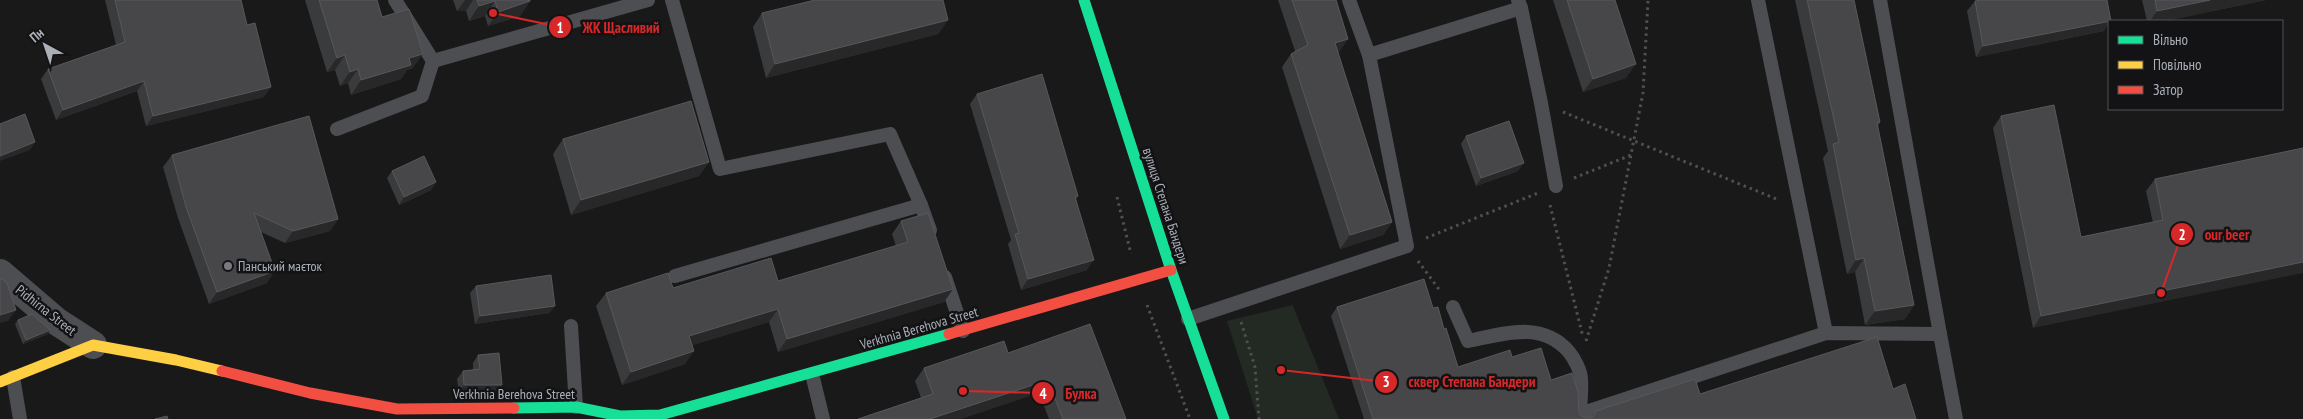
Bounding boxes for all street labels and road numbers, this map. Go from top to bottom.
street label: вулиця Степана Бандери [1139,146,1193,266]
street label: Pidhirna Street [12,281,80,339]
street label: Verkhnia Berehova Street [857,303,980,354]
street label: Verkhnia Berehova Street [452,385,575,403]

